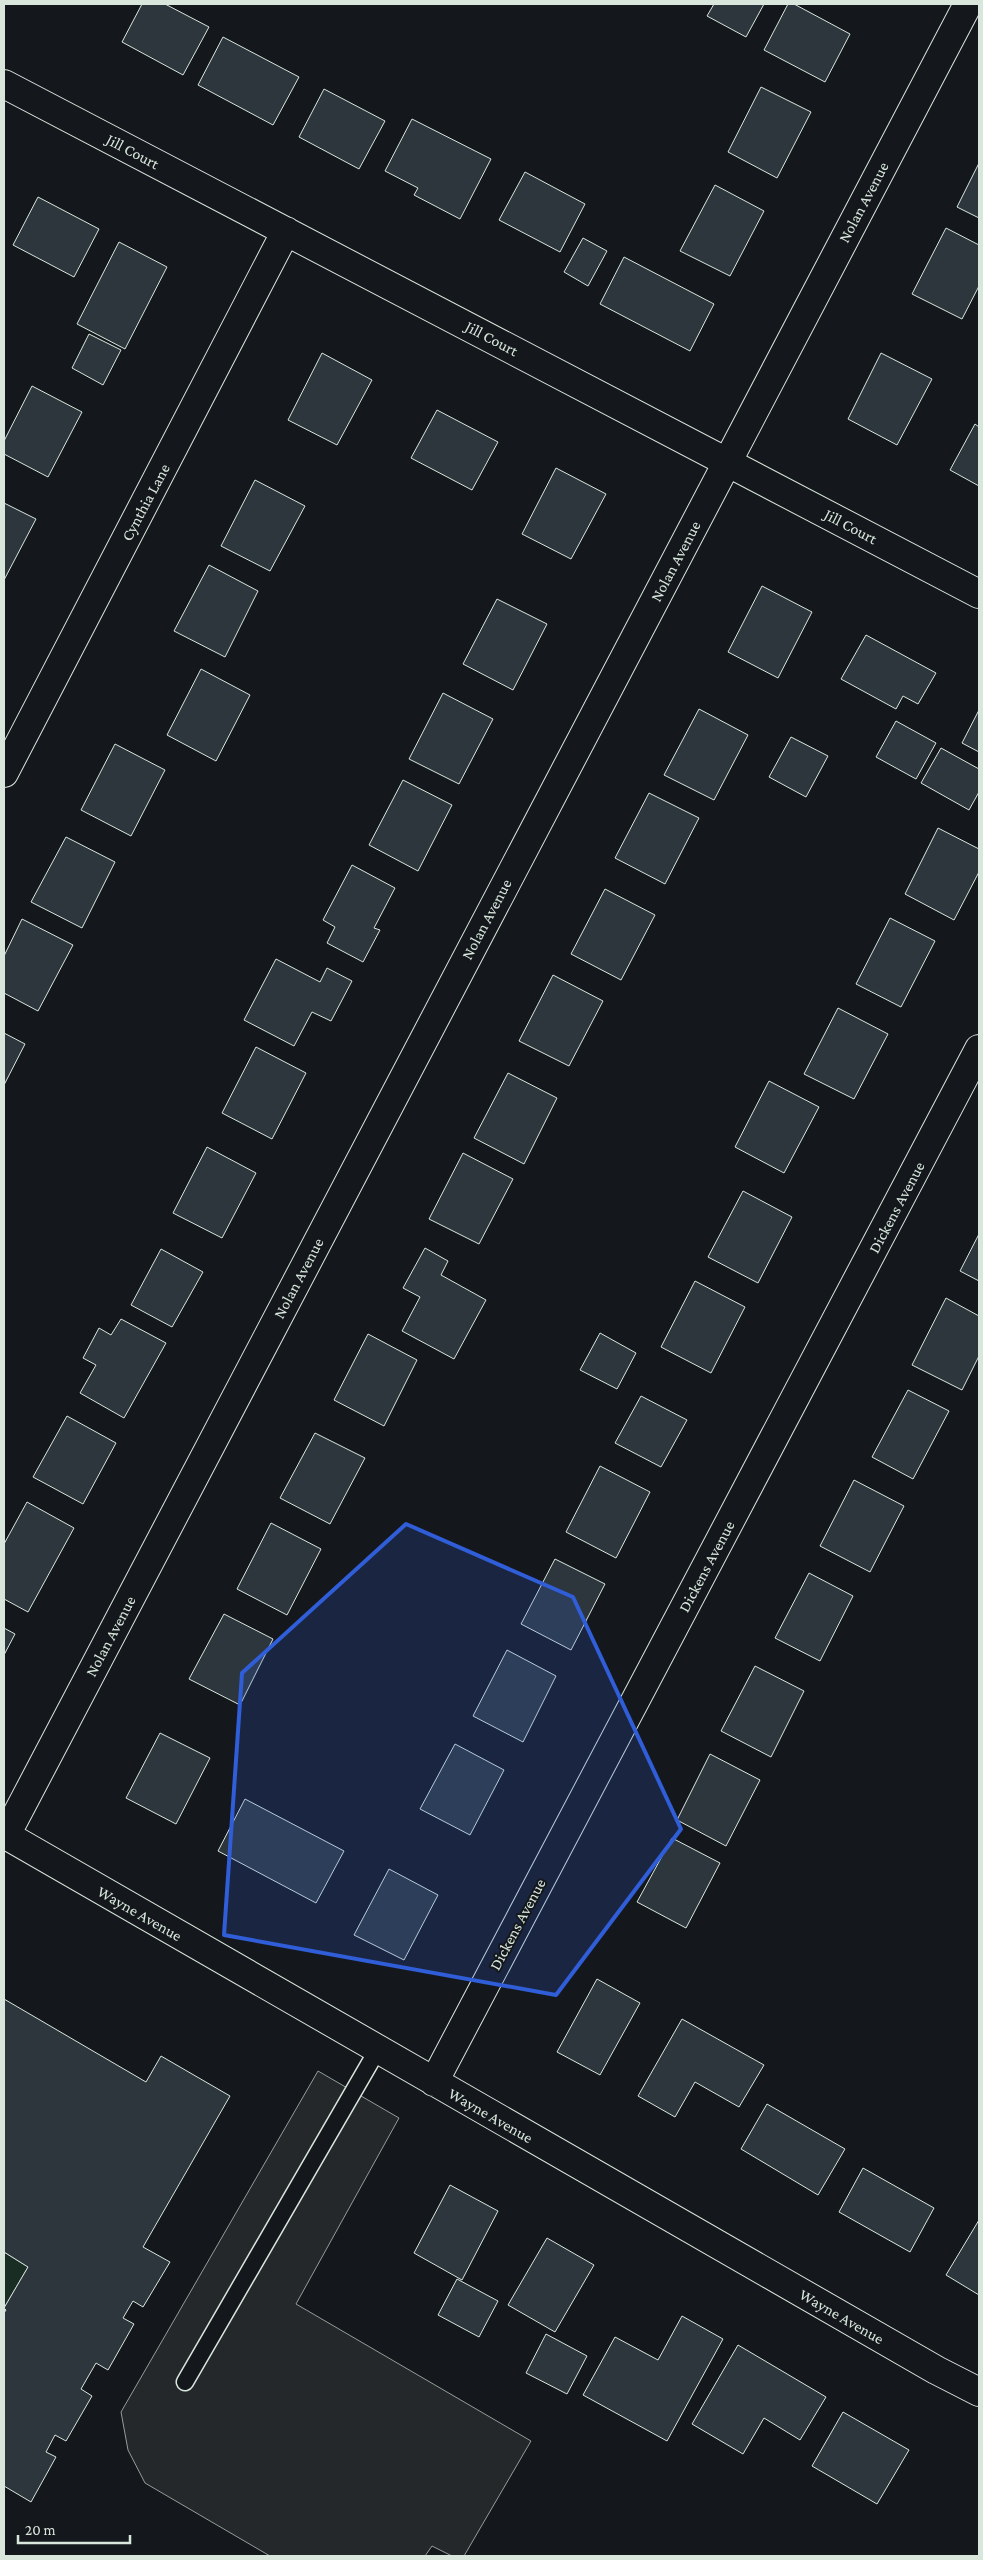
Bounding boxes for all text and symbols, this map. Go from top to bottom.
street label: Jill Court [101,130,163,174]
street label: Nolan Avenue [835,159,892,245]
street label: Jill Court [460,317,522,361]
street label: Cynthia Lane [118,461,174,544]
street label: Jill Court [819,505,881,549]
street label: Nolan Avenue [647,518,704,604]
street label: Nolan Avenue [458,876,515,962]
street label: Dickens Avenue [865,1159,928,1256]
street label: Nolan Avenue [270,1235,327,1321]
street label: Dickens Avenue [675,1518,738,1615]
street label: Nolan Avenue [82,1593,139,1679]
street label: Dickens Avenue [486,1876,549,1973]
street label: Wayne Avenue [94,1882,185,1945]
street label: Wayne Avenue [445,2084,536,2147]
street label: Wayne Avenue [796,2285,887,2348]
scale bar [18,2512,130,2544]
text: 20 m [25,2522,56,2538]

